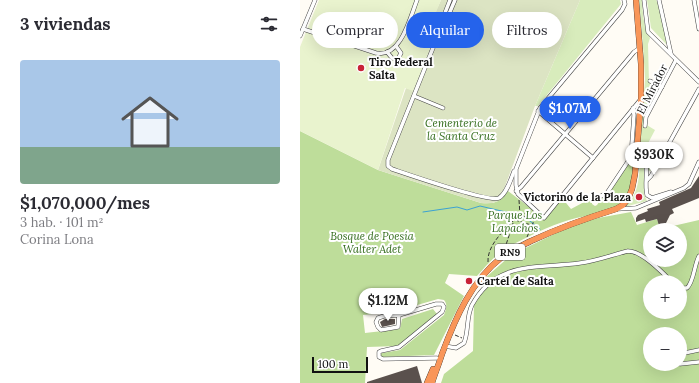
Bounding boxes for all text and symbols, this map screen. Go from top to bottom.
chip: Comprar [312,12,398,48]
chip: Alquilar [406,12,484,48]
chip: Filtros [492,12,562,48]
text: 3 viviendas [20,13,111,35]
icon: filters [258,13,280,35]
place label: Tiro Federal Salta [369,55,433,82]
street label: El Mirador [633,62,671,116]
marker: Tiro Federal Salta [356,63,366,73]
icon: home [114,86,186,158]
pin: $1.07M [537,96,603,130]
text: $1.07M [549,100,591,117]
park label: Cementerio de la Santa Cruz [425,116,497,143]
pin: $930K [626,142,682,176]
text: $930K [634,146,674,163]
place label: Victorino de la Plaza [523,190,631,204]
text: $1,070,000/mes [20,192,150,214]
marker: Victorino de la Plaza [634,192,644,202]
park label: Parque Los Lapachos [488,208,543,235]
text: 3 hab. · 101 m² [20,214,104,231]
map controls [643,223,687,371]
button: layers [643,223,687,267]
park label: Bosque de Poesía Walter Adet [330,229,415,256]
text: Corina Lona [20,231,94,248]
road number: RN9 [495,244,525,260]
place label: Cartel de Salta [477,274,554,288]
button: + [643,275,687,319]
marker: Cartel de Salta [464,276,474,286]
pin: $1.12M [355,288,421,322]
text: $1.12M [368,292,408,309]
button: − [643,327,687,371]
scale bar [312,355,368,374]
text: 100 m [318,357,348,371]

